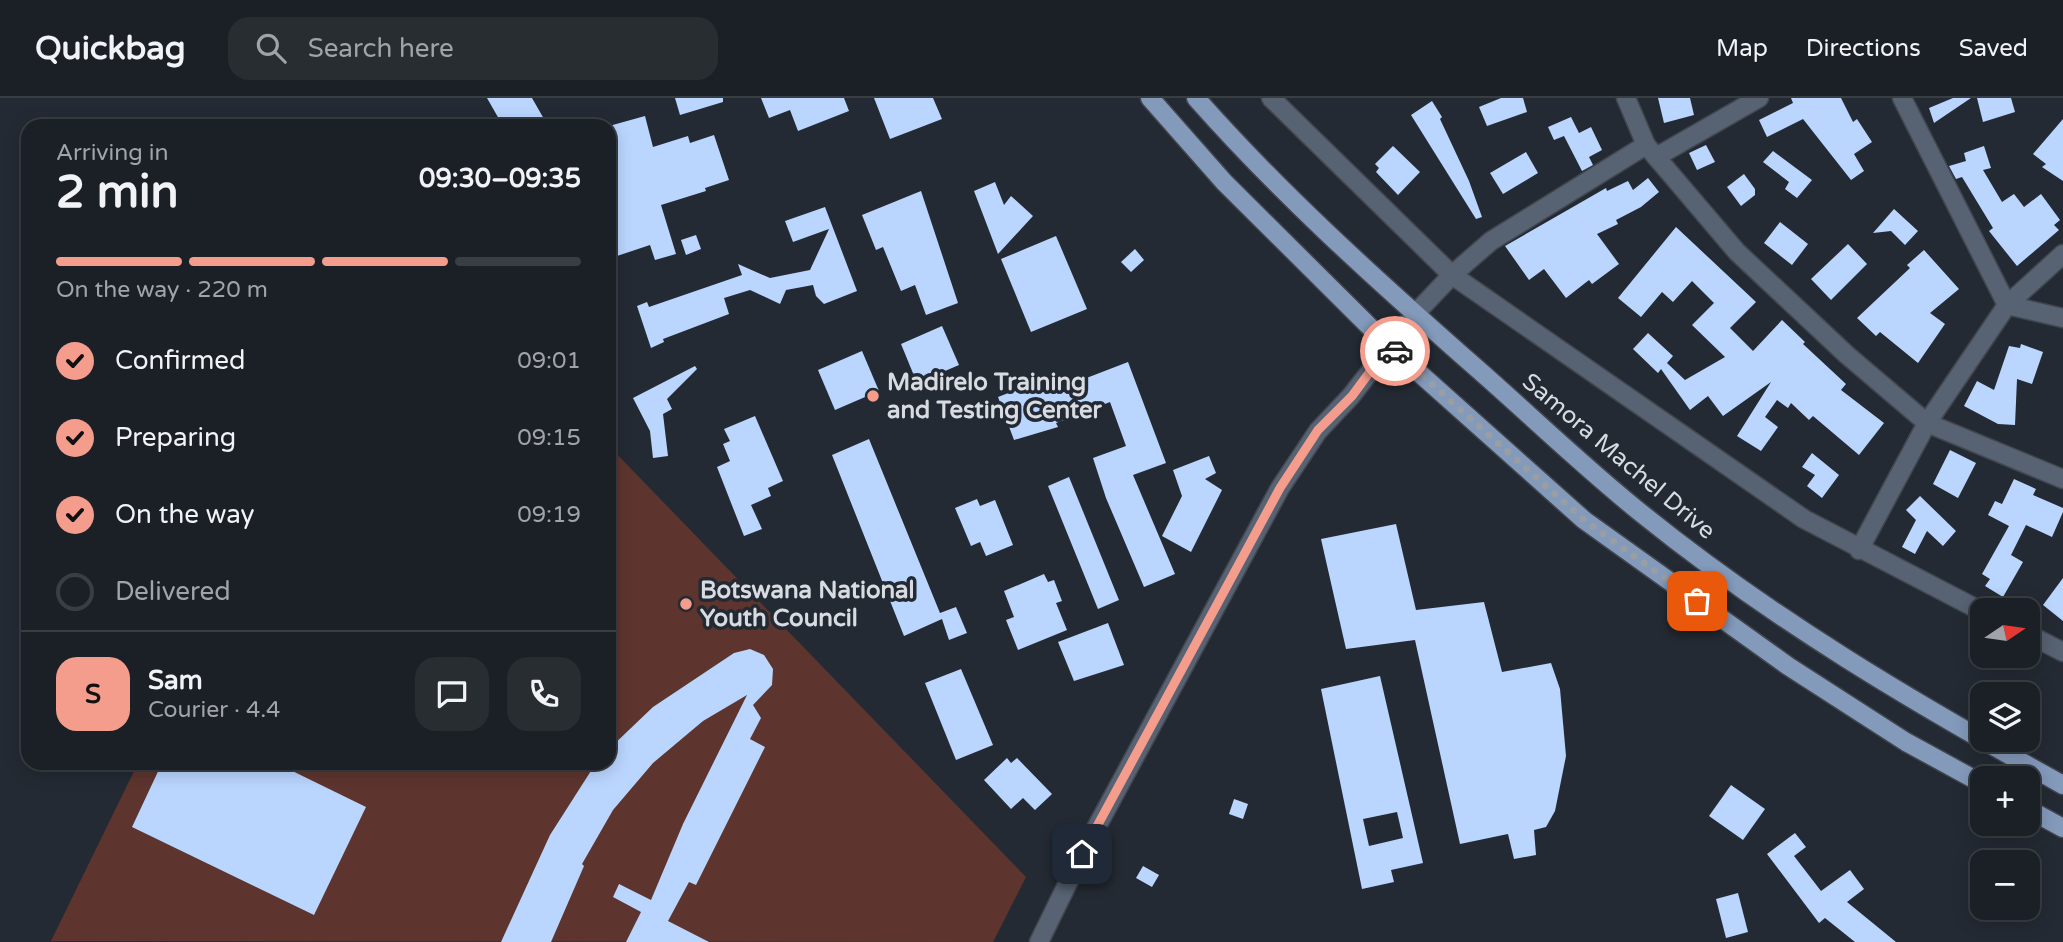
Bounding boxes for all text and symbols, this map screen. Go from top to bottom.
search box [228,17,718,80]
text: Quickbag [35,29,186,68]
icon: search [252,29,290,67]
text: Search here [308,33,454,64]
text: Map [1716,34,1768,63]
text: Directions [1806,34,1921,63]
text: Saved [1959,34,2028,63]
text: Arriving in [56,139,169,167]
text: 09:30–09:35 [419,163,581,194]
text: 2 min [56,165,179,220]
text: On the way · 220 m [56,276,268,304]
courier [1360,316,1430,386]
icon: car [1376,332,1414,370]
icon: check [56,342,94,380]
text: Confirmed [115,345,245,376]
text: 09:01 [517,347,581,375]
street label: Samora Machel Drive [1516,367,1721,546]
place label: Madirelo Training and Testing Center [887,368,1103,425]
marker: Madirelo Training and Testing Center [865,388,881,404]
icon: check [56,419,94,457]
text: Preparing [115,422,236,453]
text: 09:15 [517,424,581,452]
icon: check [56,496,94,534]
text: On the way [115,499,255,530]
text: 09:19 [517,501,581,529]
pin [1667,571,1727,631]
text: Delivered [115,576,231,607]
place label: Botswana National Youth Council [700,576,915,633]
icon: bag [1678,582,1716,620]
marker: Botswana National Youth Council [678,596,694,612]
north arrow [1970,598,2040,668]
map controls [1970,598,2040,920]
button: chat [415,657,489,731]
button: phone [507,657,581,731]
text: Sam [148,665,203,696]
text: S [85,679,101,710]
button: layers [1970,682,2040,752]
text: Courier · 4.4 [148,696,280,724]
button: + [1970,766,2040,836]
pin [1052,824,1112,884]
icon: home [1063,835,1101,873]
button: − [1970,850,2040,920]

